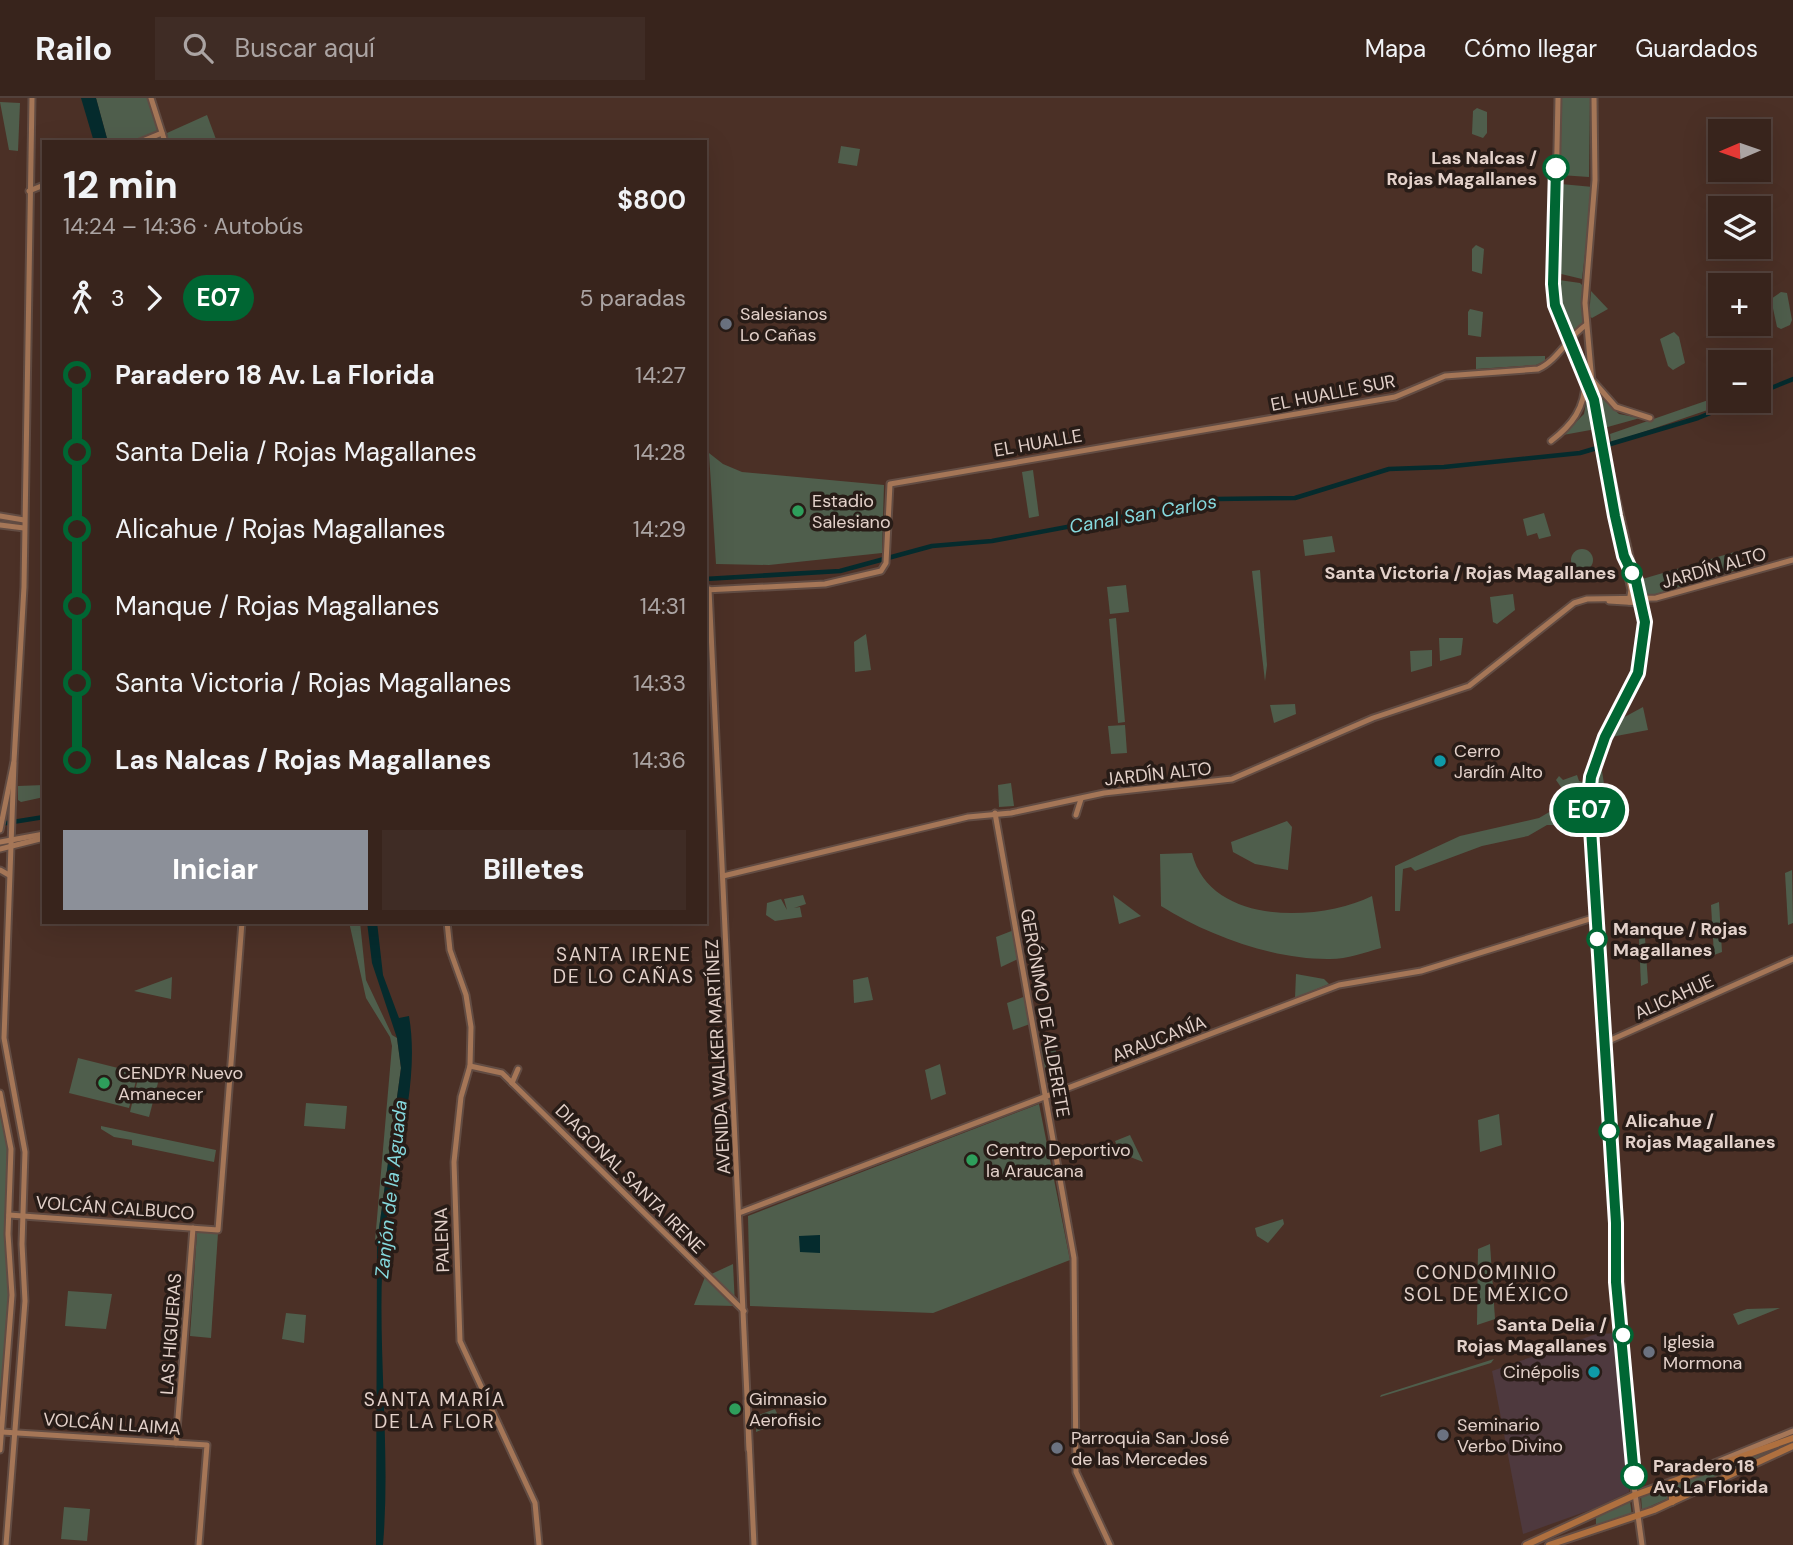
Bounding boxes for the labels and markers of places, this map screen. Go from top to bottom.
place label: Las Nalcas / Rojas Magallanes [1386,146,1537,191]
marker: Las Nalcas / Rojas Magallanes [1543,155,1569,181]
place label: Salesianos Lo Cañas [740,302,828,347]
marker: Salesianos Lo Cañas [718,316,734,332]
place label: Estadio Salesiano [812,489,891,534]
marker: Estadio Salesiano [790,503,806,519]
place label: Santa Victoria / Rojas Magallanes [1324,561,1616,585]
marker: Santa Victoria / Rojas Magallanes [1622,563,1642,583]
place label: Cerro Jardín Alto [1454,739,1543,784]
marker: Cerro Jardín Alto [1432,753,1448,769]
place label: Manque / Rojas Magallanes [1613,917,1747,962]
marker: Manque / Rojas Magallanes [1587,929,1607,949]
place label: CENDYR Nuevo Amanecer [118,1061,243,1106]
marker: CENDYR Nuevo Amanecer [96,1075,112,1091]
place label: Alicahue / Rojas Magallanes [1625,1109,1776,1154]
marker: Alicahue / Rojas Magallanes [1599,1121,1619,1141]
place label: Centro Deportivo la Araucana [986,1138,1131,1183]
marker: Centro Deportivo la Araucana [964,1152,980,1168]
place label: Santa Delia / Rojas Magallanes [1456,1313,1607,1358]
marker: Santa Delia / Rojas Magallanes [1613,1325,1633,1345]
place label: Iglesia Mormona [1663,1330,1742,1375]
marker: Iglesia Mormona [1641,1344,1657,1360]
place label: Cinépolis [1503,1360,1580,1384]
marker: Cinépolis [1586,1364,1602,1380]
place label: Gimnasio Aerofisic [749,1387,827,1432]
marker: Gimnasio Aerofisic [727,1401,743,1417]
place label: Seminario Verbo Divino [1457,1413,1563,1458]
place label: Parroquia San José de las Mercedes [1071,1426,1229,1471]
marker: Seminario Verbo Divino [1435,1427,1451,1443]
marker: Parroquia San José de las Mercedes [1049,1440,1065,1456]
place label: Paradero 18 Av. La Florida [1653,1454,1768,1499]
marker: Paradero 18 Av. La Florida [1621,1463,1647,1489]

